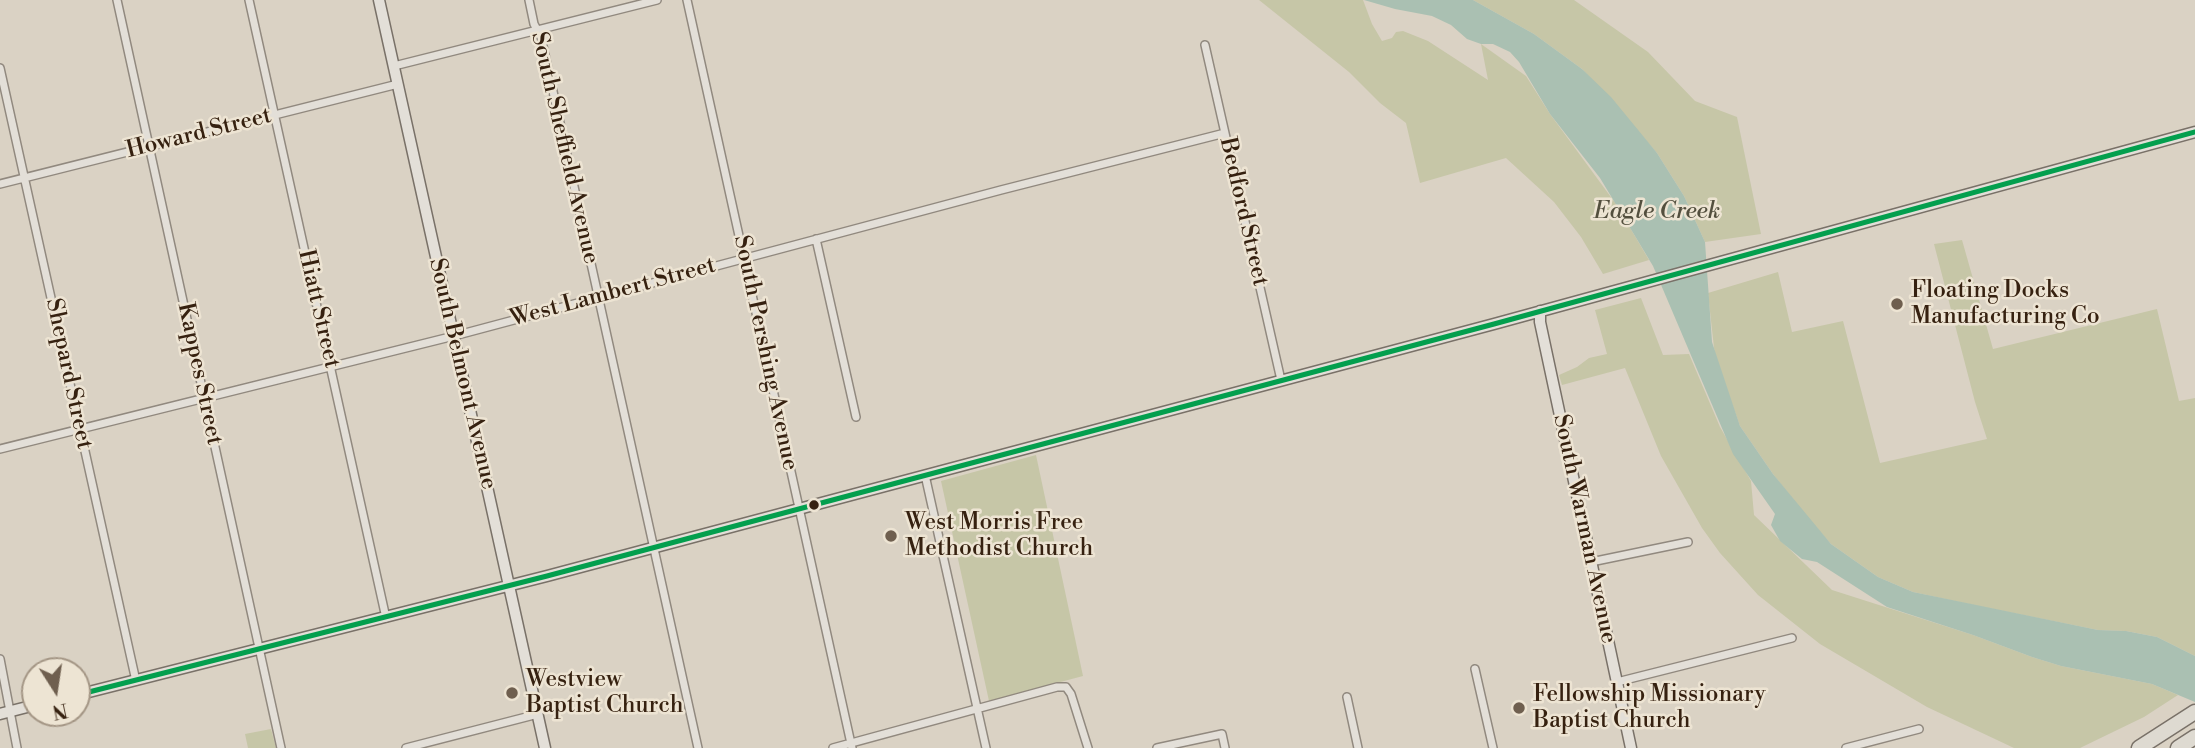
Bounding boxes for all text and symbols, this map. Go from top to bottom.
street label: South Sheffield Avenue [524,29,604,267]
street label: Howard Street [124,103,274,165]
street label: Bedford Street [1212,135,1274,289]
water label: Eagle Creek [1594,198,1720,226]
street label: South Pershing Avenue [727,233,803,473]
street label: Hiatt Street [291,247,345,371]
street label: West Lambert Street [507,252,719,334]
street label: South Belmont Avenue [422,256,502,492]
place label: Floating Docks Manufacturing Co [1911,277,2100,331]
street label: Shepard Street [39,296,97,452]
marker: Floating Docks Manufacturing Co [1889,296,1905,312]
street label: Kappes Street [170,300,228,448]
street label: South Warman Avenue [1546,412,1622,646]
unlabelled marker [807,498,821,512]
place label: West Morris Free Methodist Church [905,509,1093,563]
marker: West Morris Free Methodist Church [883,528,899,544]
north arrow [21,657,91,727]
place label: Westview Baptist Church [526,666,683,720]
place label: Fellowship Missionary Baptist Church [1533,681,1766,735]
marker: Westview Baptist Church [504,685,520,701]
text: N [50,697,70,724]
marker: Fellowship Missionary Baptist Church [1511,700,1527,716]

